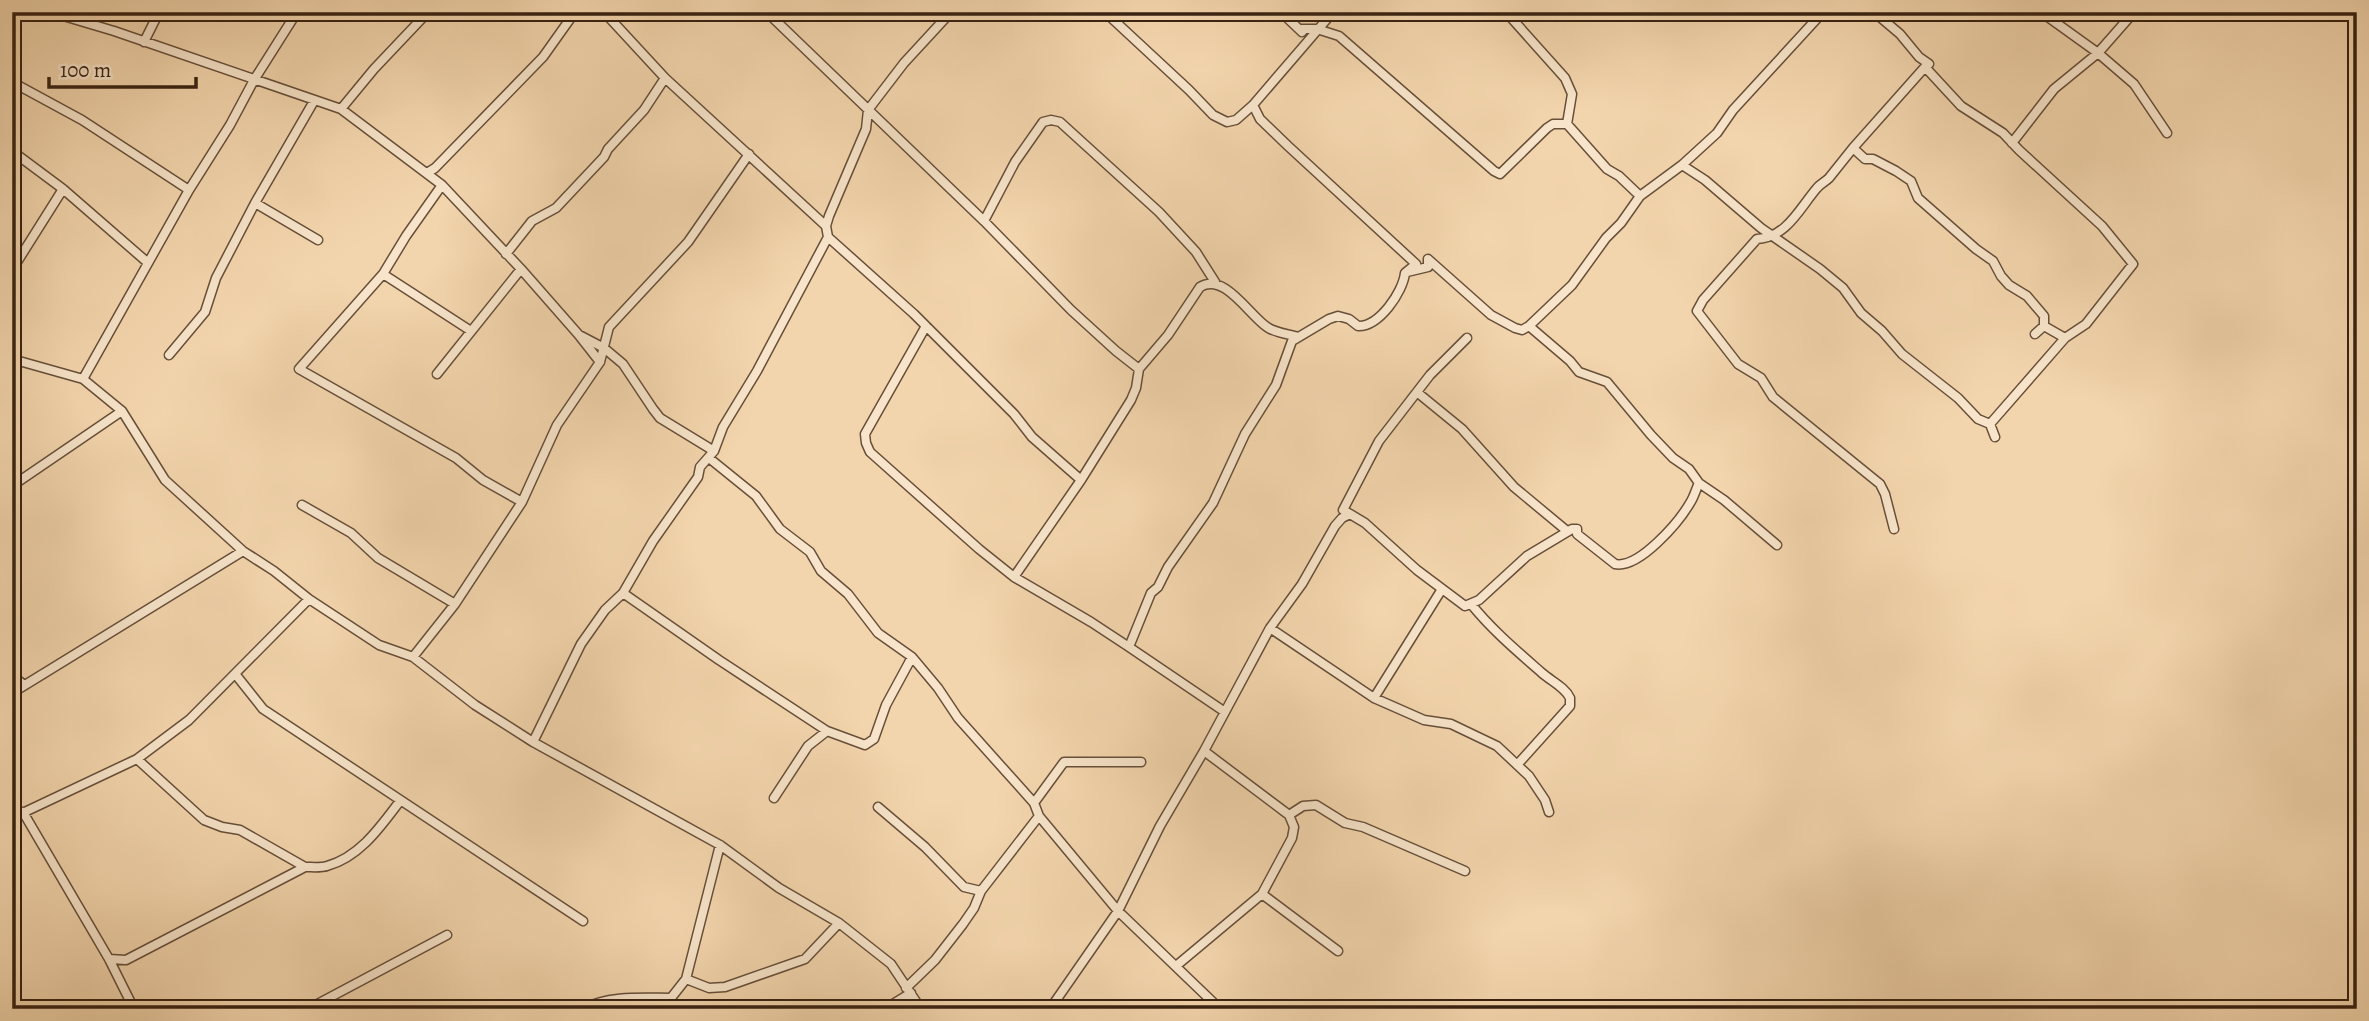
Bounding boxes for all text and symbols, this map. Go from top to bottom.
scale bar [49,46,196,90]
text: 100 m [60,56,111,84]

